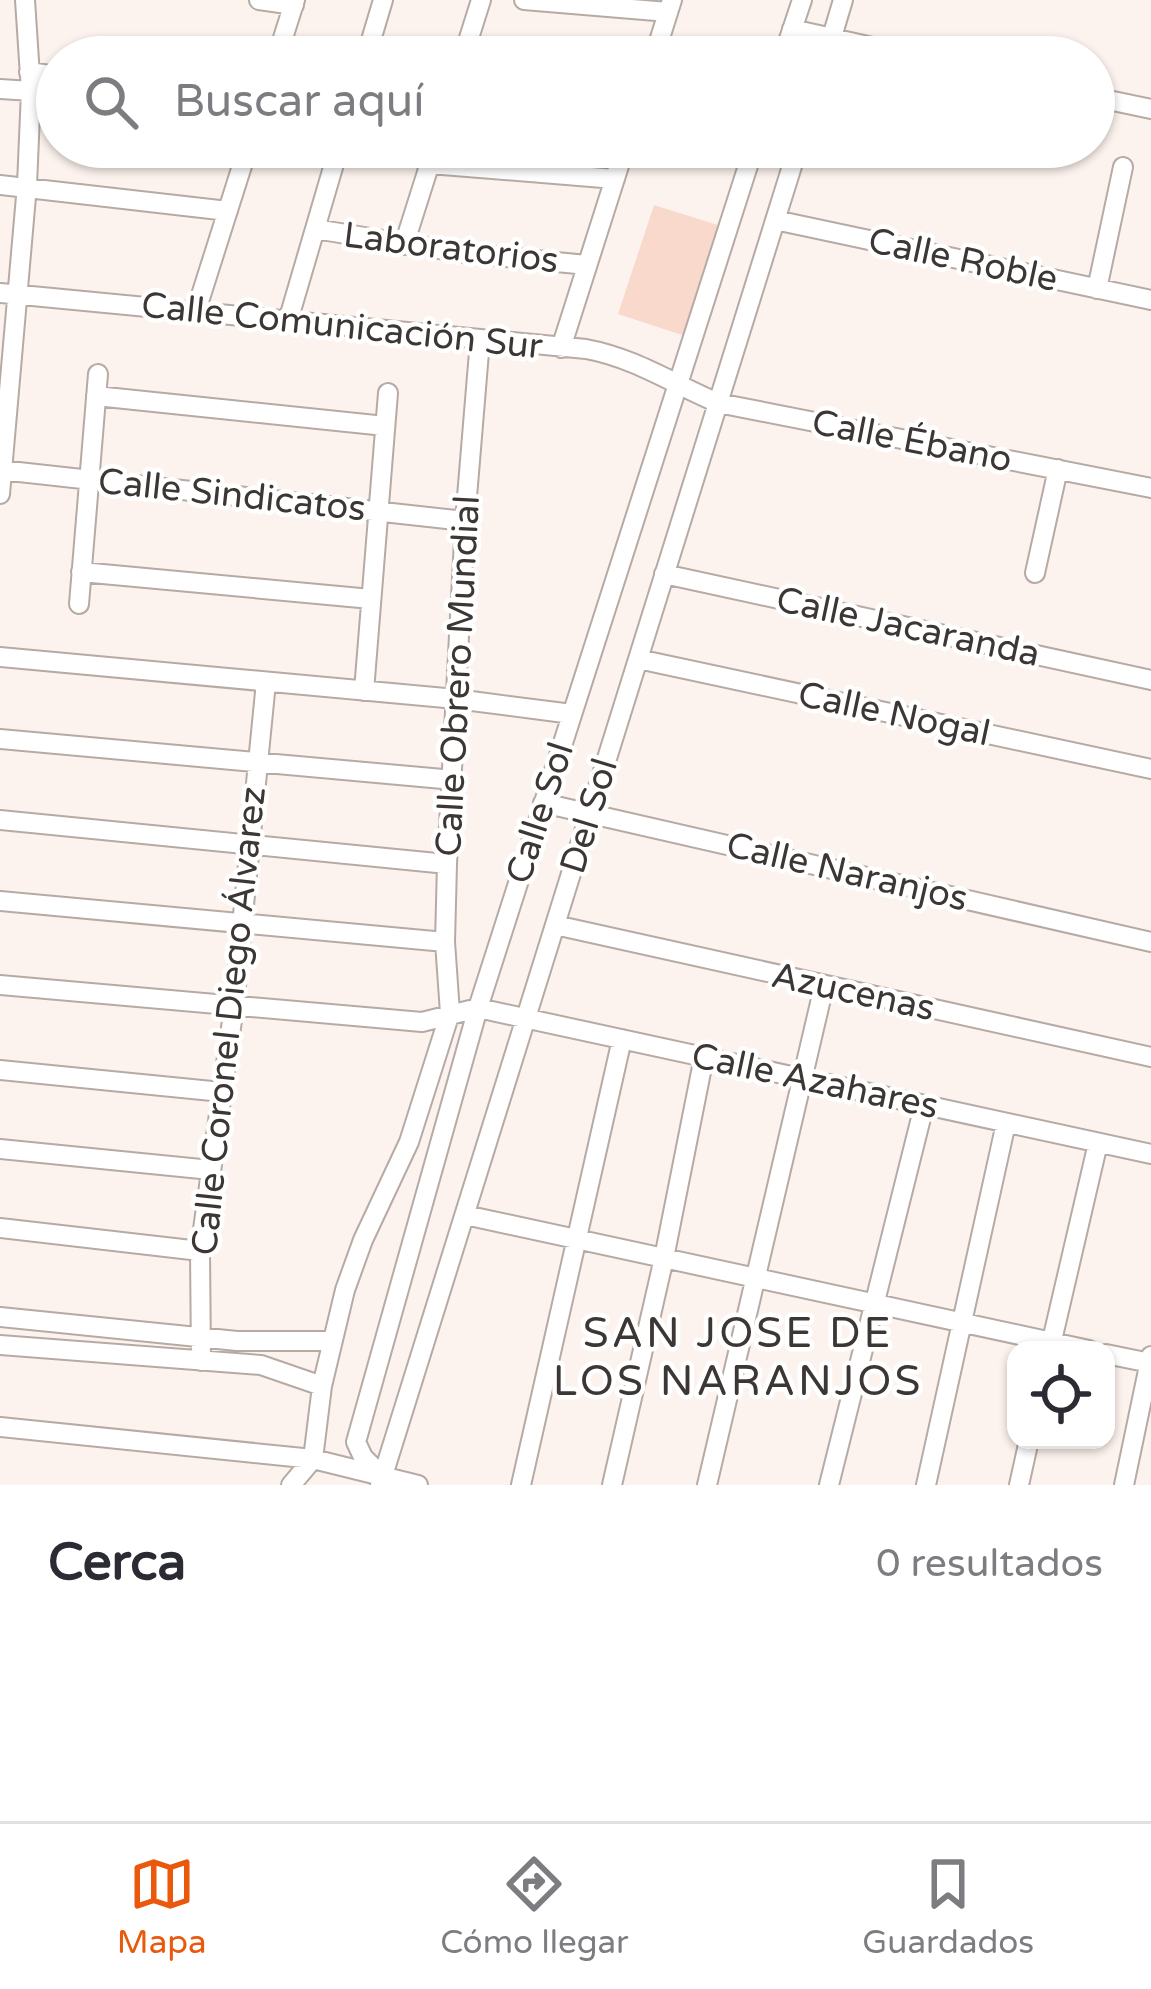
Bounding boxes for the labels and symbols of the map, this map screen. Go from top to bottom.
street label: Laboratorios [341,213,561,283]
street label: Calle Roble [864,219,1062,301]
street label: Calle Comunicación Sur [139,284,545,368]
street label: Calle Ébano [808,401,1016,481]
street label: Calle Sindicatos [96,460,368,530]
street label: Calle Obrero Mundial [427,494,489,858]
street label: Calle Jacaranda [772,578,1044,676]
street label: Calle Nogal [794,673,994,755]
street label: Calle Sol [497,737,583,889]
street label: Del Sol [551,753,627,879]
street label: Calle Coronel Diego Álvarez [183,784,275,1258]
street label: Calle Naranjos [722,823,972,921]
street label: Azucenas [768,954,938,1030]
street label: Calle Azahares [688,1034,942,1128]
district label: SAN JOSE DE LOS NARANJOS [553,1308,923,1407]

